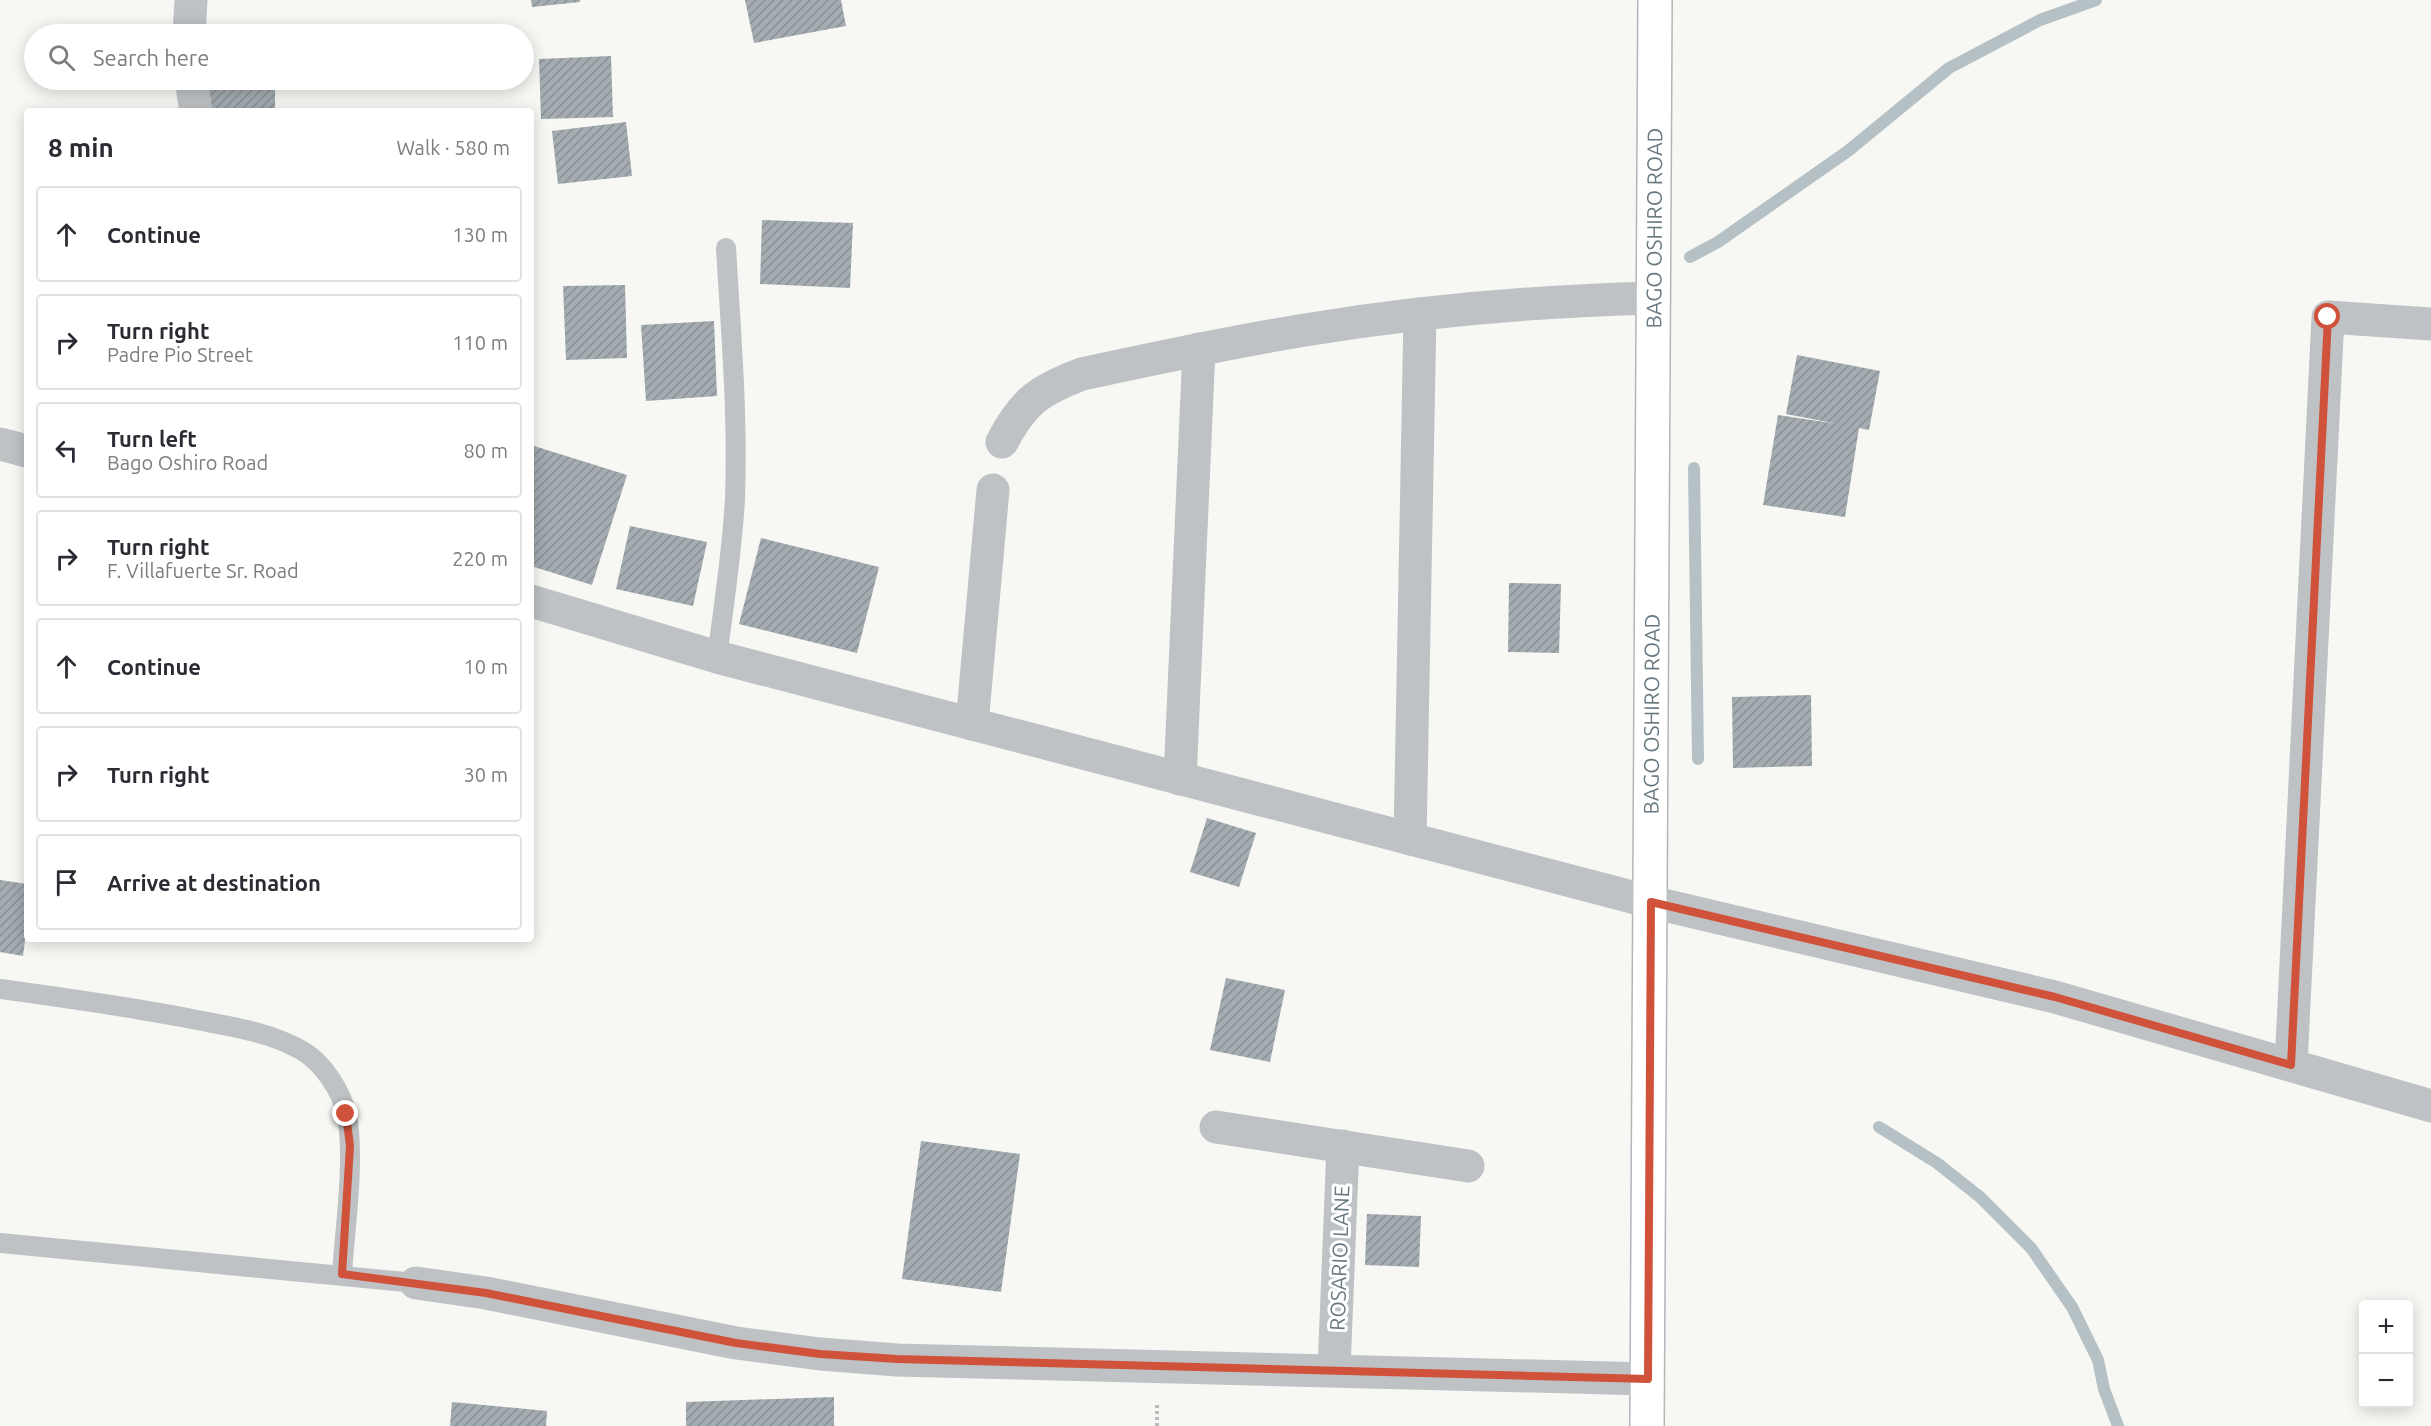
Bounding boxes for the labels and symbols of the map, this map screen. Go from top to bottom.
street label: BAGO OSHIRO ROAD [1641,127,1666,329]
route start [2314,303,2340,329]
street label: BAGO OSHIRO ROAD [1638,613,1664,815]
route end [332,1100,358,1126]
street label: ROSARIO LANE [1324,1185,1354,1331]

